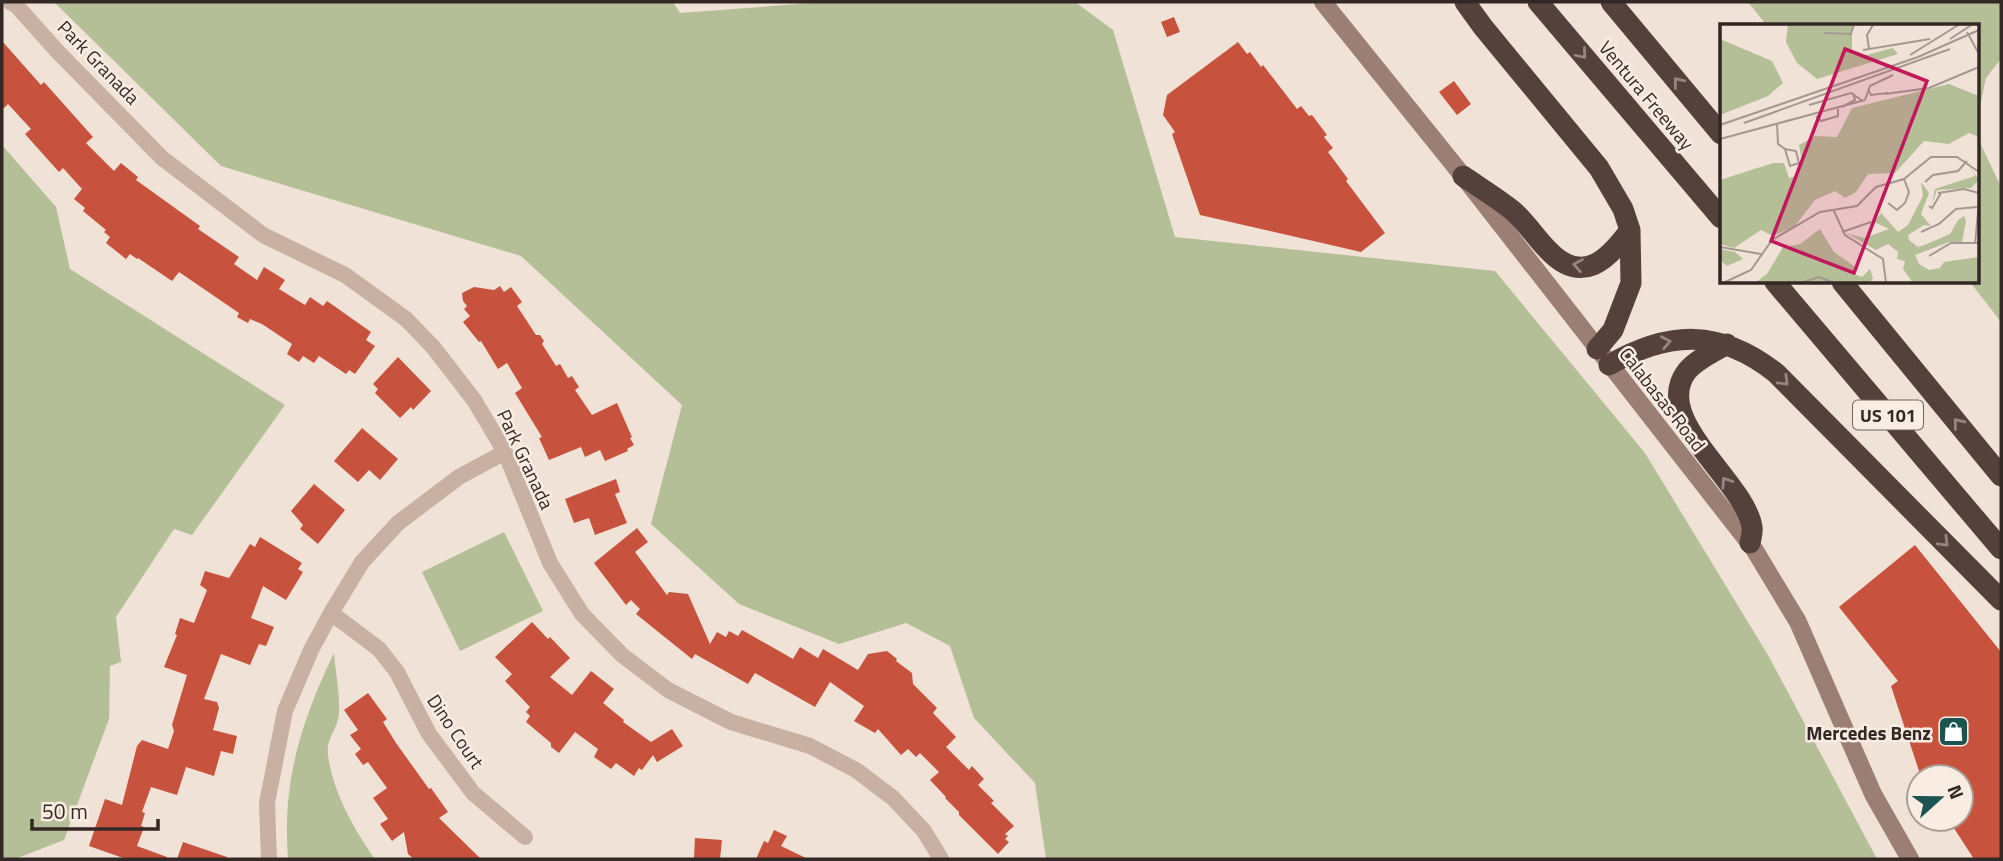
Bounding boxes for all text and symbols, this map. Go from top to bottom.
street label: Park Granada [51,13,147,111]
inset map [1720,24,1979,284]
street label: Ventura Freeway [1592,34,1702,156]
one-way arrow [1574,46,1586,59]
one-way arrow [1674,77,1686,90]
one-way arrow [1572,258,1583,273]
one-way arrow [1660,336,1672,351]
street label: Calabasas Road [1613,341,1713,457]
one-way arrow [1776,372,1789,385]
road number: US 101 [1853,400,1923,430]
street label: Park Granada [490,404,562,514]
one-way arrow [1954,418,1966,431]
one-way arrow [1722,477,1734,490]
one-way arrow [1936,534,1949,547]
street label: Dino Court [420,688,492,774]
shop icon: Mercedes Benz [1937,715,1971,749]
place label: Mercedes Benz [1806,718,1931,747]
north arrow [1905,763,1975,833]
text: N [1940,780,1972,803]
scale bar [32,788,158,832]
text: 50 m [42,795,88,827]

